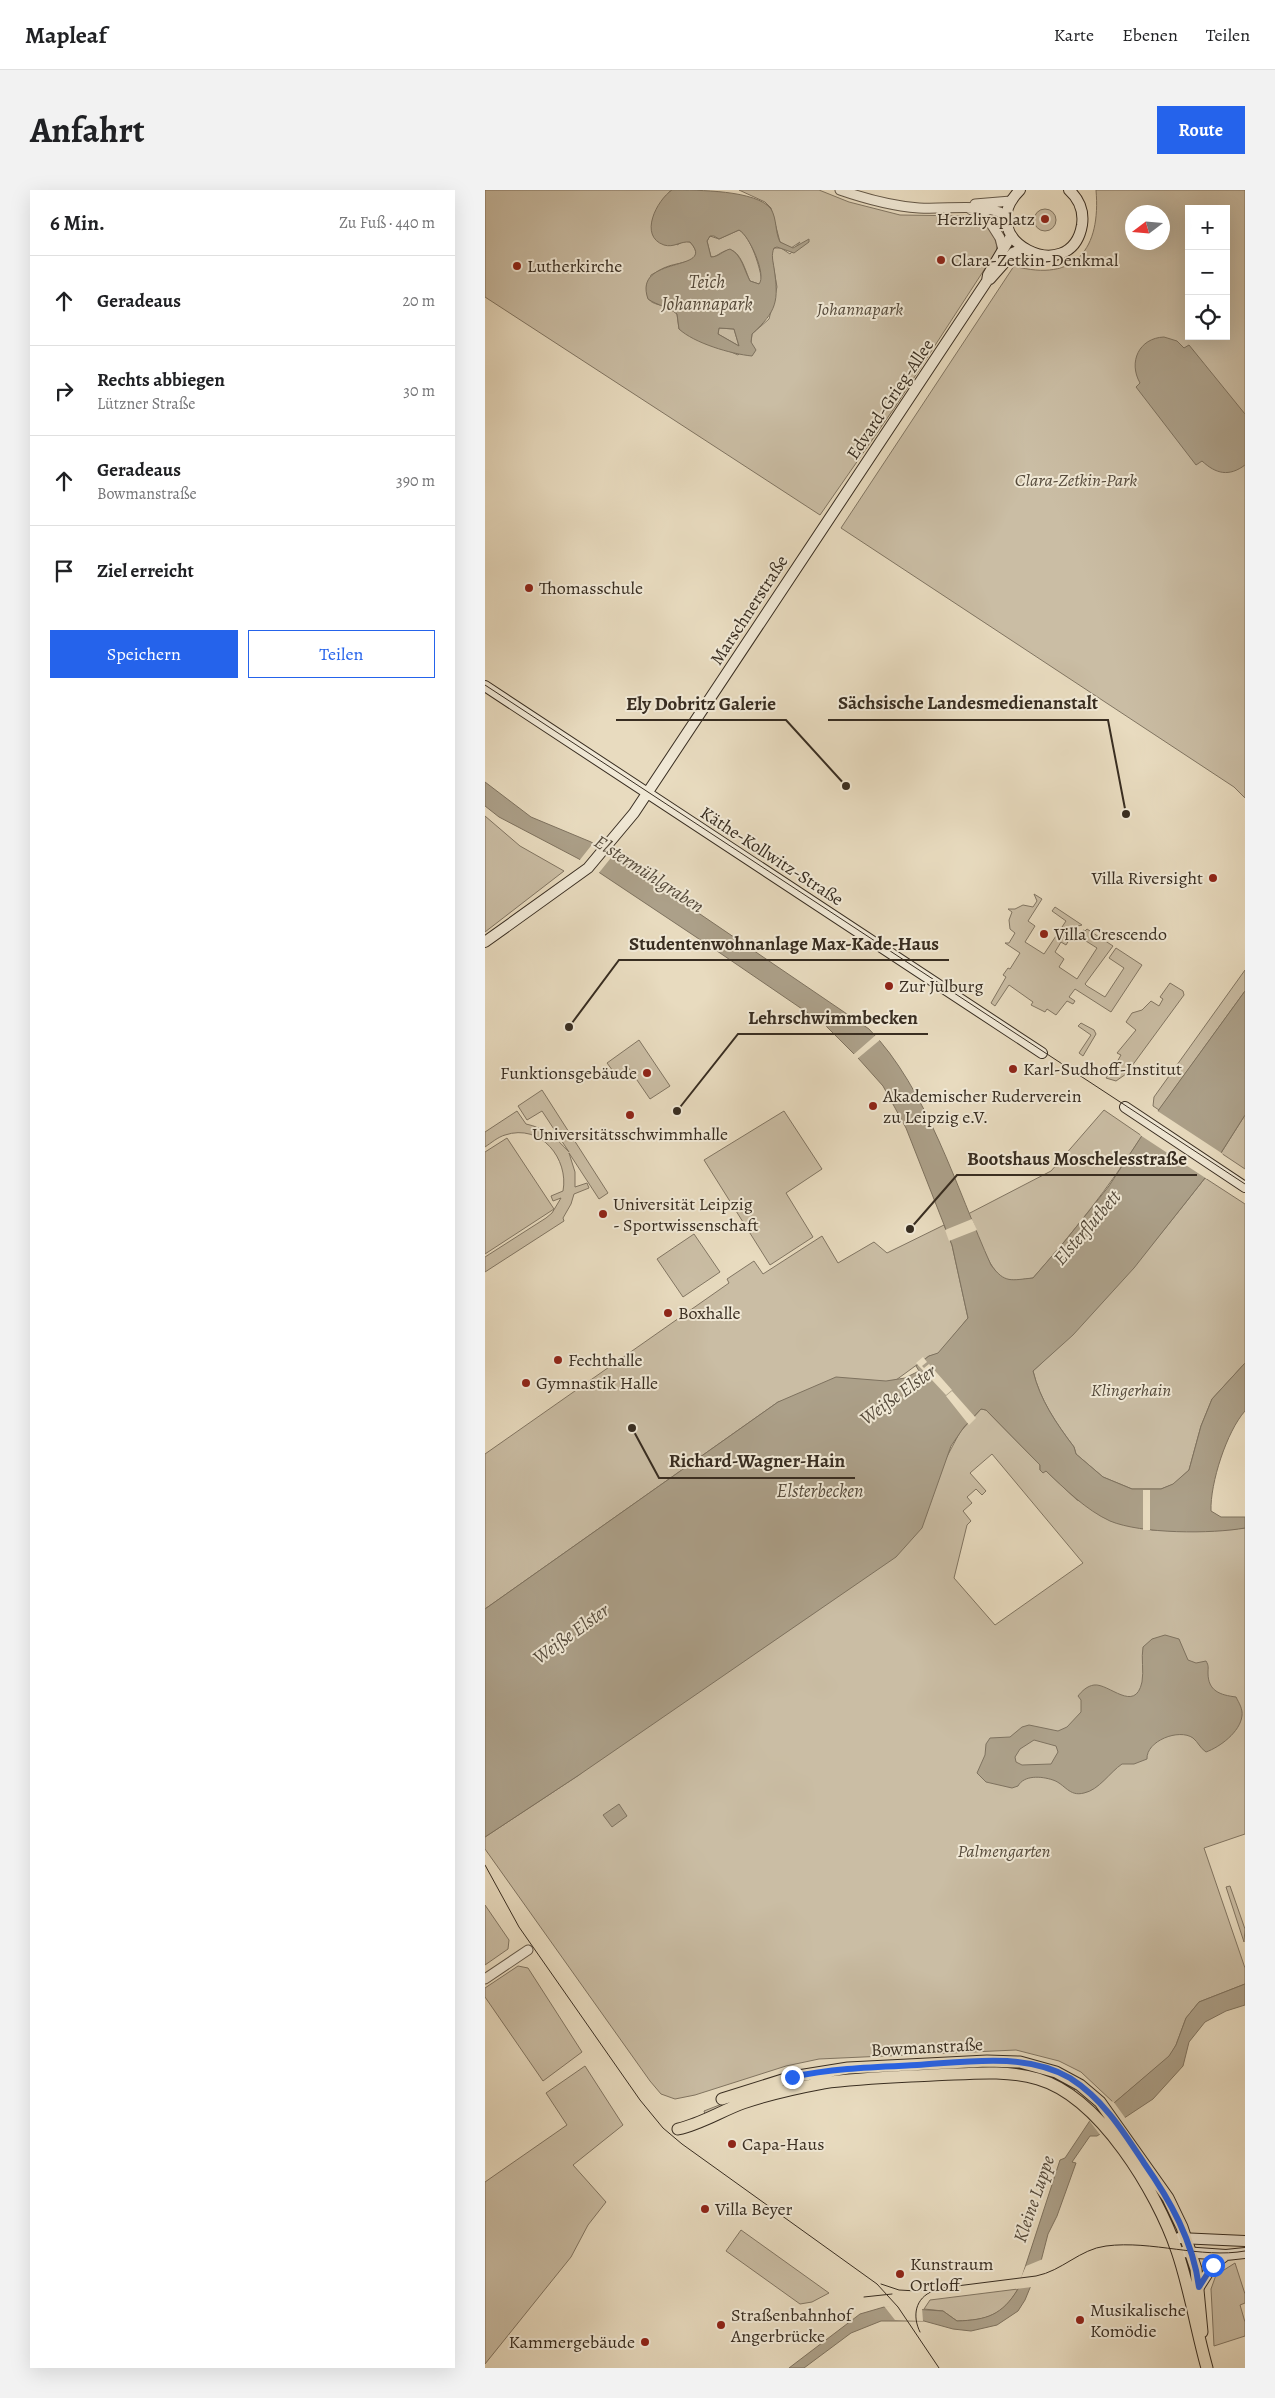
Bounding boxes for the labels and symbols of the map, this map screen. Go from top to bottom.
north arrow [1125,205,1170,250]
place label: Herzliyaplatz [936,207,1035,231]
marker: Herzliyaplatz [1039,213,1051,225]
place label: Clara-Zetkin-Denkmal [951,248,1119,272]
place label: Lutherkirche [527,254,622,278]
marker: Clara-Zetkin-Denkmal [935,254,947,266]
marker: Lutherkirche [511,260,523,272]
water label: Teich Johannapark [660,269,753,317]
park label: Johannapark [816,297,903,321]
street label: Edvard-Grieg-Allee [841,334,939,464]
park label: Clara-Zetkin-Park [1015,468,1137,492]
street label: Marschnerstraße [704,550,794,670]
place label: Thomasschule [539,576,643,600]
marker: Thomasschule [523,582,535,594]
callout: Ely Dobritz Galerie [616,686,786,720]
callout: Sächsische Landesmedienanstalt [828,686,1108,720]
text: Sächsische Landesmedienanstalt [838,690,1099,716]
text: Ely Dobritz Galerie [626,691,776,717]
street label: Käthe-Kollwitz-Straße [696,801,848,911]
water label: Elstermühlgraben [589,829,709,919]
place label: Villa Riversight [1090,866,1203,890]
marker: Villa Riversight [1207,872,1219,884]
place label: Villa Crescendo [1053,922,1167,946]
callout: Studentenwohnanlage Max-Kade-Haus [619,926,949,960]
marker: Villa Crescendo [1038,928,1050,940]
text: Studentenwohnanlage Max-Kade-Haus [629,931,939,957]
place label: Zur Julburg [899,974,984,998]
marker: Zur Julburg [883,980,895,992]
callout: Lehrschwimmbecken [738,1000,928,1034]
text: Lehrschwimmbecken [748,1005,918,1031]
place label: Karl-Sudhoff-Institut [1023,1057,1182,1081]
place label: Funktionsgebäude [500,1061,637,1085]
marker: Karl-Sudhoff-Institut [1007,1063,1019,1075]
marker: Funktionsgebäude [641,1067,653,1079]
place label: Akademischer Ruderverein zu Leipzig e.V. [882,1084,1082,1129]
marker: Akademischer Ruderverein zu Leipzig e.V. [867,1100,879,1112]
marker: Universitätsschwimmhalle [624,1109,636,1121]
place label: Universitätsschwimmhalle [532,1122,728,1146]
callout: Bootshaus Moschelesstraße [957,1141,1197,1175]
text: Bootshaus Moschelesstraße [967,1146,1187,1172]
water label: Elsterflutbett [1047,1184,1128,1271]
place label: Universität Leipzig - Sportwissenschaft [613,1192,759,1237]
marker: Universität Leipzig - Sportwissenschaft [597,1208,609,1220]
place label: Boxhalle [678,1301,741,1325]
marker: Boxhalle [662,1307,674,1319]
place label: Fechthalle [568,1348,643,1372]
marker: Fechthalle [552,1354,564,1366]
water label: Weiße Elster [855,1358,943,1432]
place label: Gymnastik Halle [536,1371,658,1395]
marker: Gymnastik Halle [520,1377,532,1389]
park label: Klingerhain [1091,1378,1171,1402]
callout: Richard-Wagner-Hain [659,1444,855,1478]
text: Richard-Wagner-Hain [669,1448,846,1474]
water label: Elsterbecken [777,1478,863,1504]
water label: Weiße Elster [528,1597,616,1671]
park label: Palmengarten [958,1839,1051,1863]
street label: Bowmanstraße [870,2032,984,2062]
route end [781,2066,804,2089]
place label: Capa-Haus [742,2132,824,2156]
marker: Capa-Haus [726,2138,738,2150]
water label: Kleine Luppe [1007,2152,1061,2246]
place label: Villa Beyer [714,2197,793,2221]
marker: Villa Beyer [699,2203,711,2215]
place label: Kunstraum Ortloff [910,2252,994,2297]
route start [1202,2254,1225,2277]
marker: Kunstraum Ortloff [894,2268,906,2280]
place label: Musikalische Komödie [1090,2298,1186,2343]
place label: Straßenbahnhof Angerbrücke [730,2303,855,2348]
marker: Musikalische Komödie [1074,2314,1086,2326]
marker: Straßenbahnhof Angerbrücke [715,2319,727,2331]
place label: Kammergebäude [508,2330,635,2354]
marker: Kammergebäude [639,2336,651,2348]

